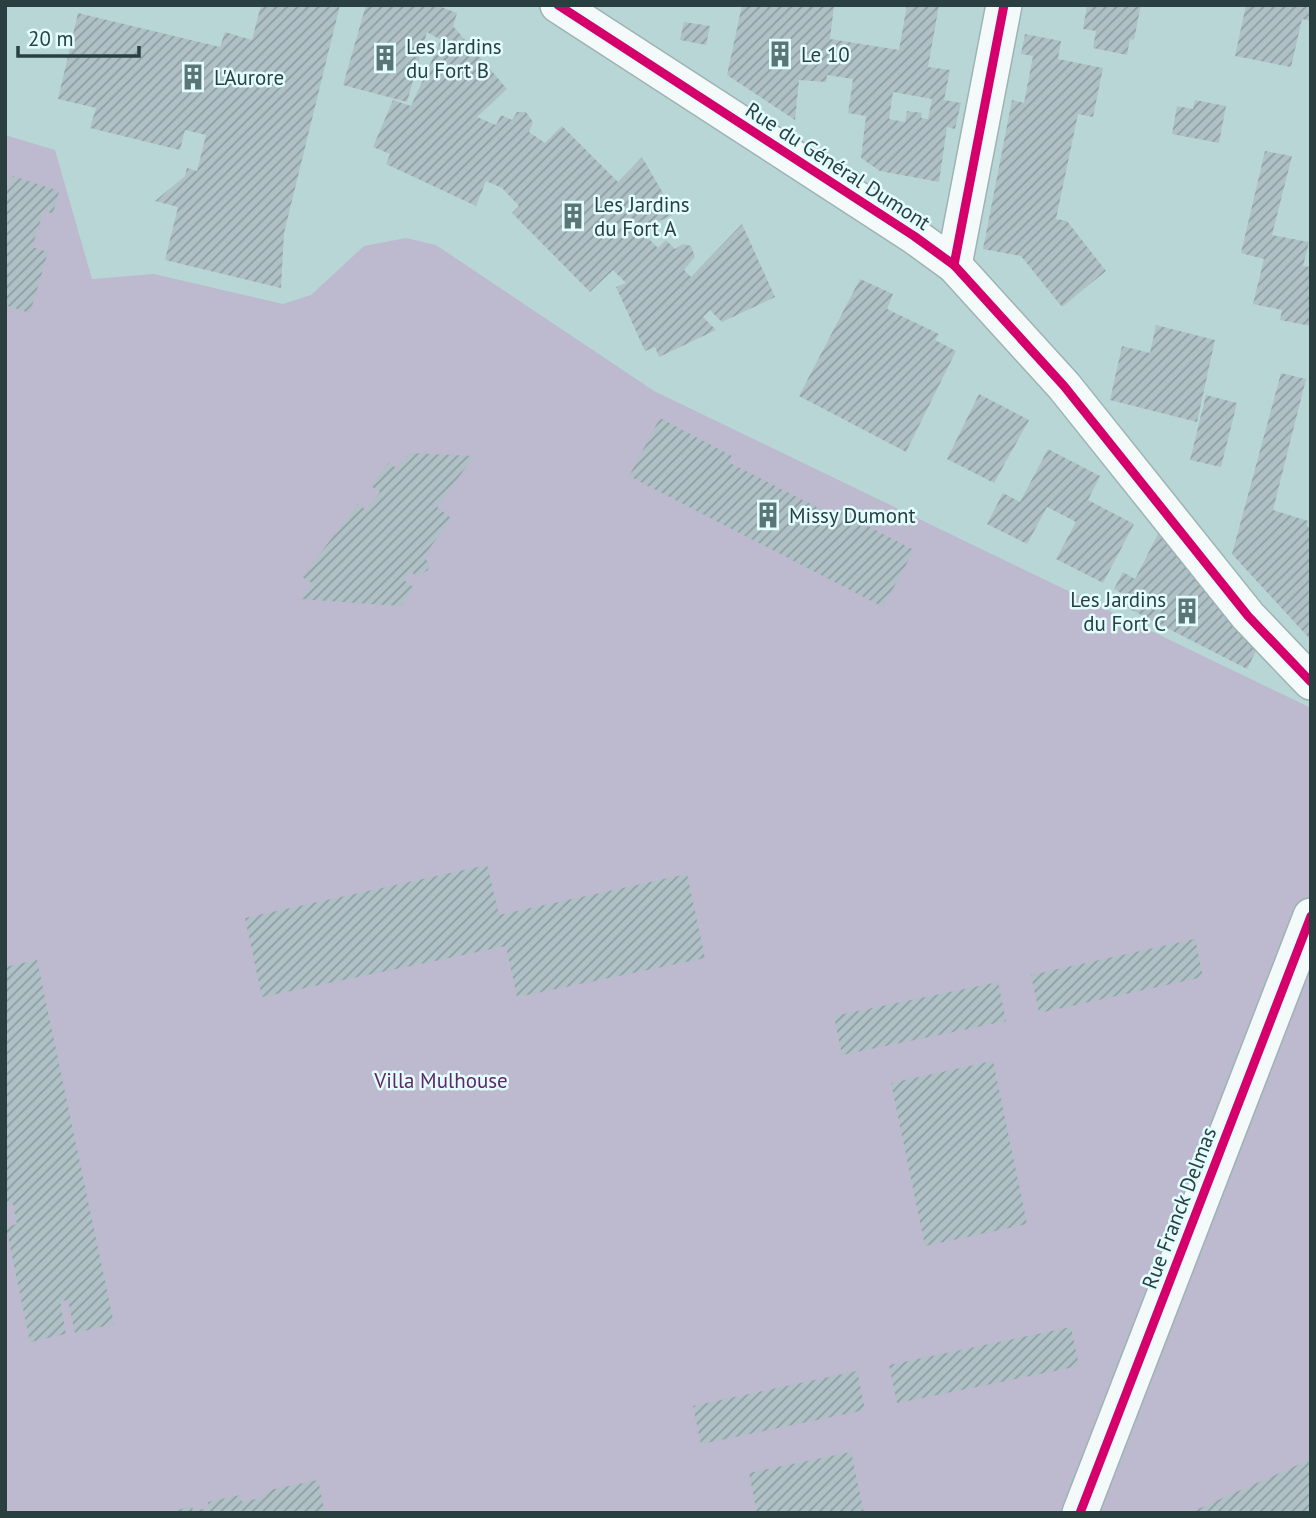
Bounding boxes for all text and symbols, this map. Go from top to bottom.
scale bar [18,14,138,58]
text: 20 m [28,25,74,52]
place label: Les Jardins du Fort B [406,33,502,84]
building icon: Le 10 [765,39,795,69]
place label: Le 10 [801,41,850,68]
building icon: Les Jardins du Fort B [370,43,400,73]
building icon: L'Aurore [178,62,208,92]
place label: L'Aurore [214,64,284,91]
street label: Rue du Général Dumont [740,96,936,236]
place label: Les Jardins du Fort A [594,191,690,242]
building icon: Les Jardins du Fort A [558,201,588,231]
building icon: Missy Dumont [753,500,783,530]
place label: Missy Dumont [789,502,916,529]
place label: Les Jardins du Fort C [1070,586,1166,637]
building icon: Les Jardins du Fort C [1172,596,1202,626]
park label: Villa Mulhouse [373,1067,508,1094]
street label: Rue Franck Delmas [1136,1123,1222,1293]

